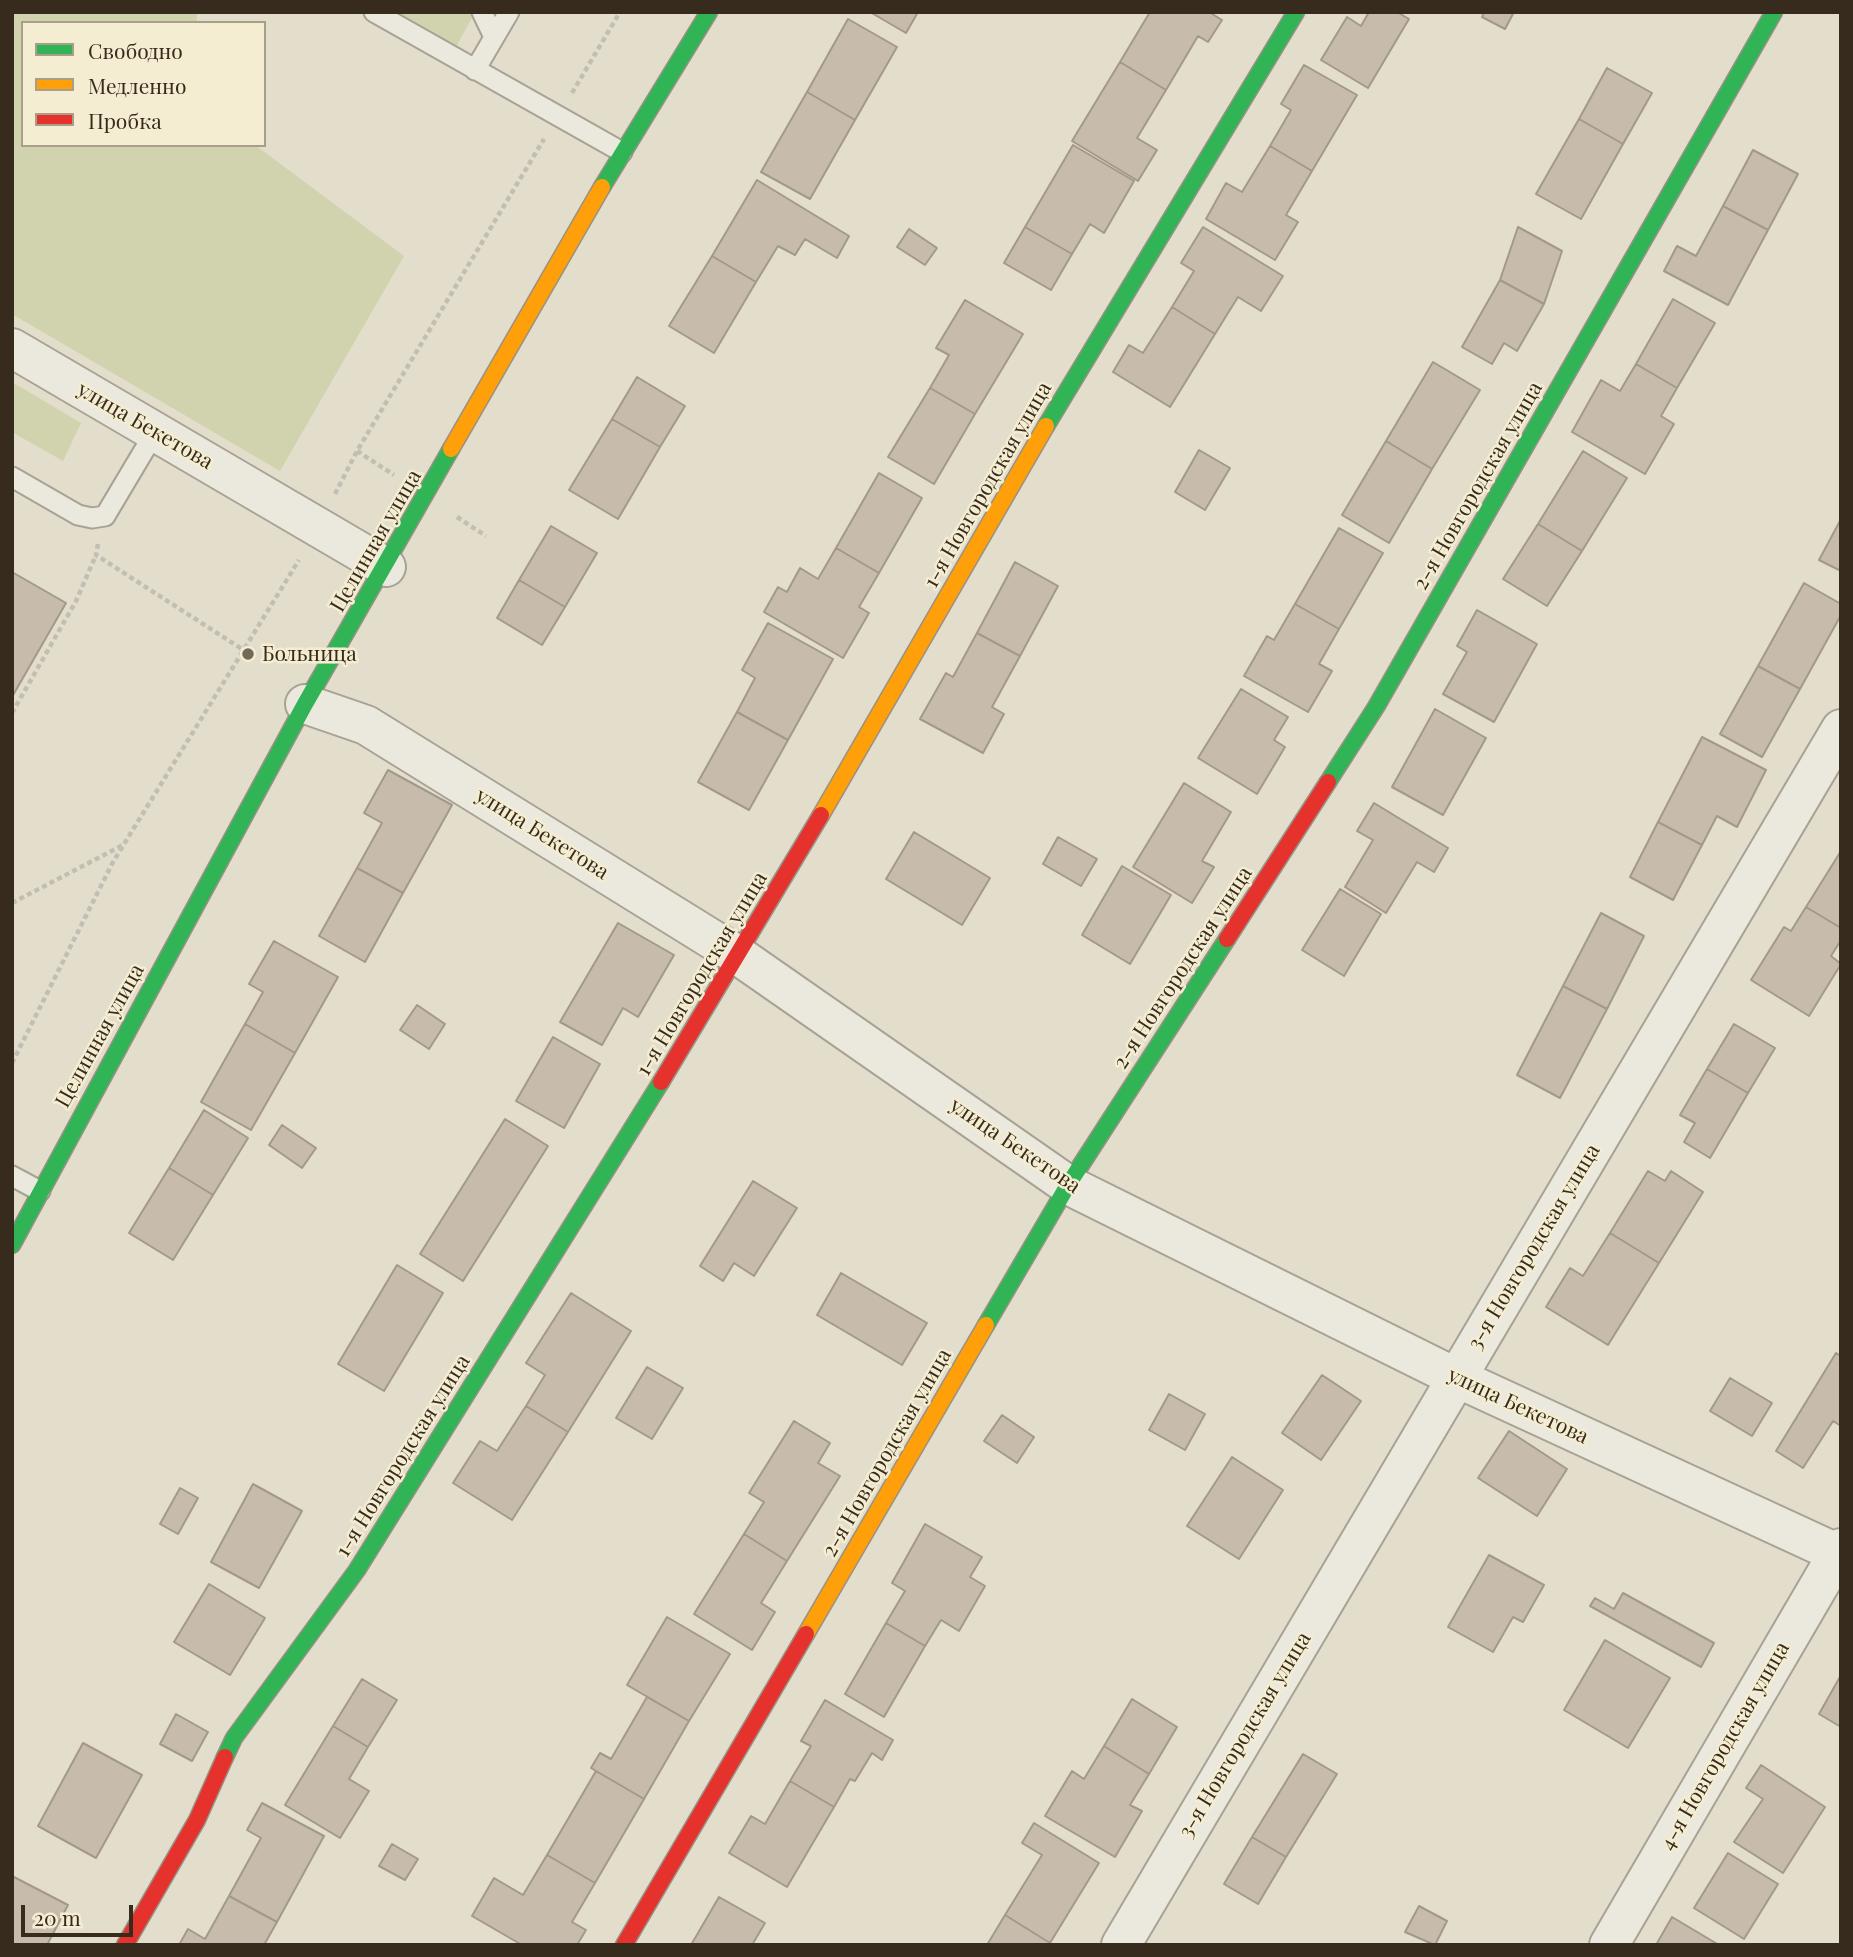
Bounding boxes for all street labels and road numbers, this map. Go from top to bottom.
street label: улица Бекетова [73,377,217,475]
street label: 2-я Новгородская улица [1408,377,1548,595]
street label: 1-я Новгородская улица [919,378,1057,592]
street label: Целинная улица [325,465,427,617]
street label: улица Бекетова [471,783,613,885]
street label: 2-я Новгородская улица [1108,862,1258,1074]
street label: 1-я Новгородская улица [631,867,773,1081]
street label: Целинная улица [50,960,150,1112]
street label: улица Бекетова [945,1093,1085,1199]
street label: 3-я Новгородская улица [1463,1140,1605,1354]
street label: 2-я Новгородская улица [817,1344,957,1562]
street label: 1-я Новгородская улица [330,1350,476,1562]
street label: улица Бекетова [1444,1362,1592,1450]
street label: 3-я Новгородская улица [1174,1628,1316,1842]
street label: 4-я Новгородская улица [1655,1637,1795,1855]

